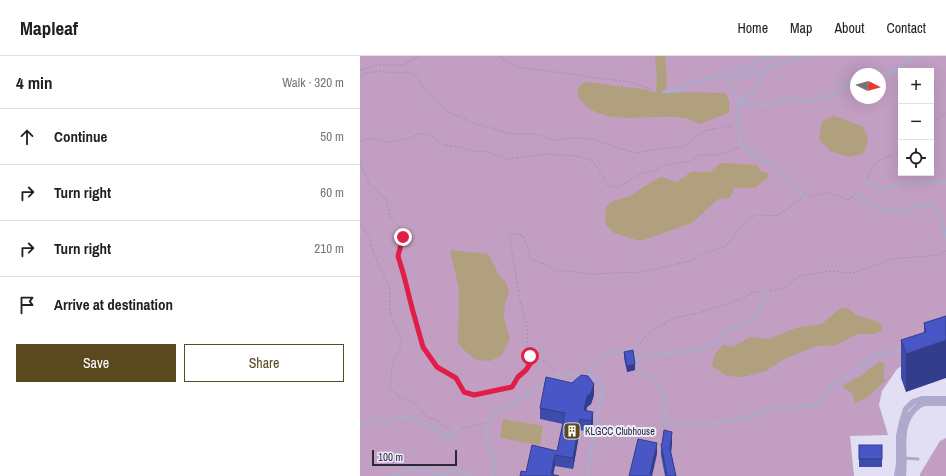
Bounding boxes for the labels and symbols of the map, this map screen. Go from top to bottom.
north arrow [850,68,886,104]
route end [394,228,412,246]
route start [521,347,539,365]
building icon: KLGCC Clubhouse [562,421,582,441]
place label: KLGCC Clubhouse [585,425,655,438]
scale bar [372,448,457,467]

